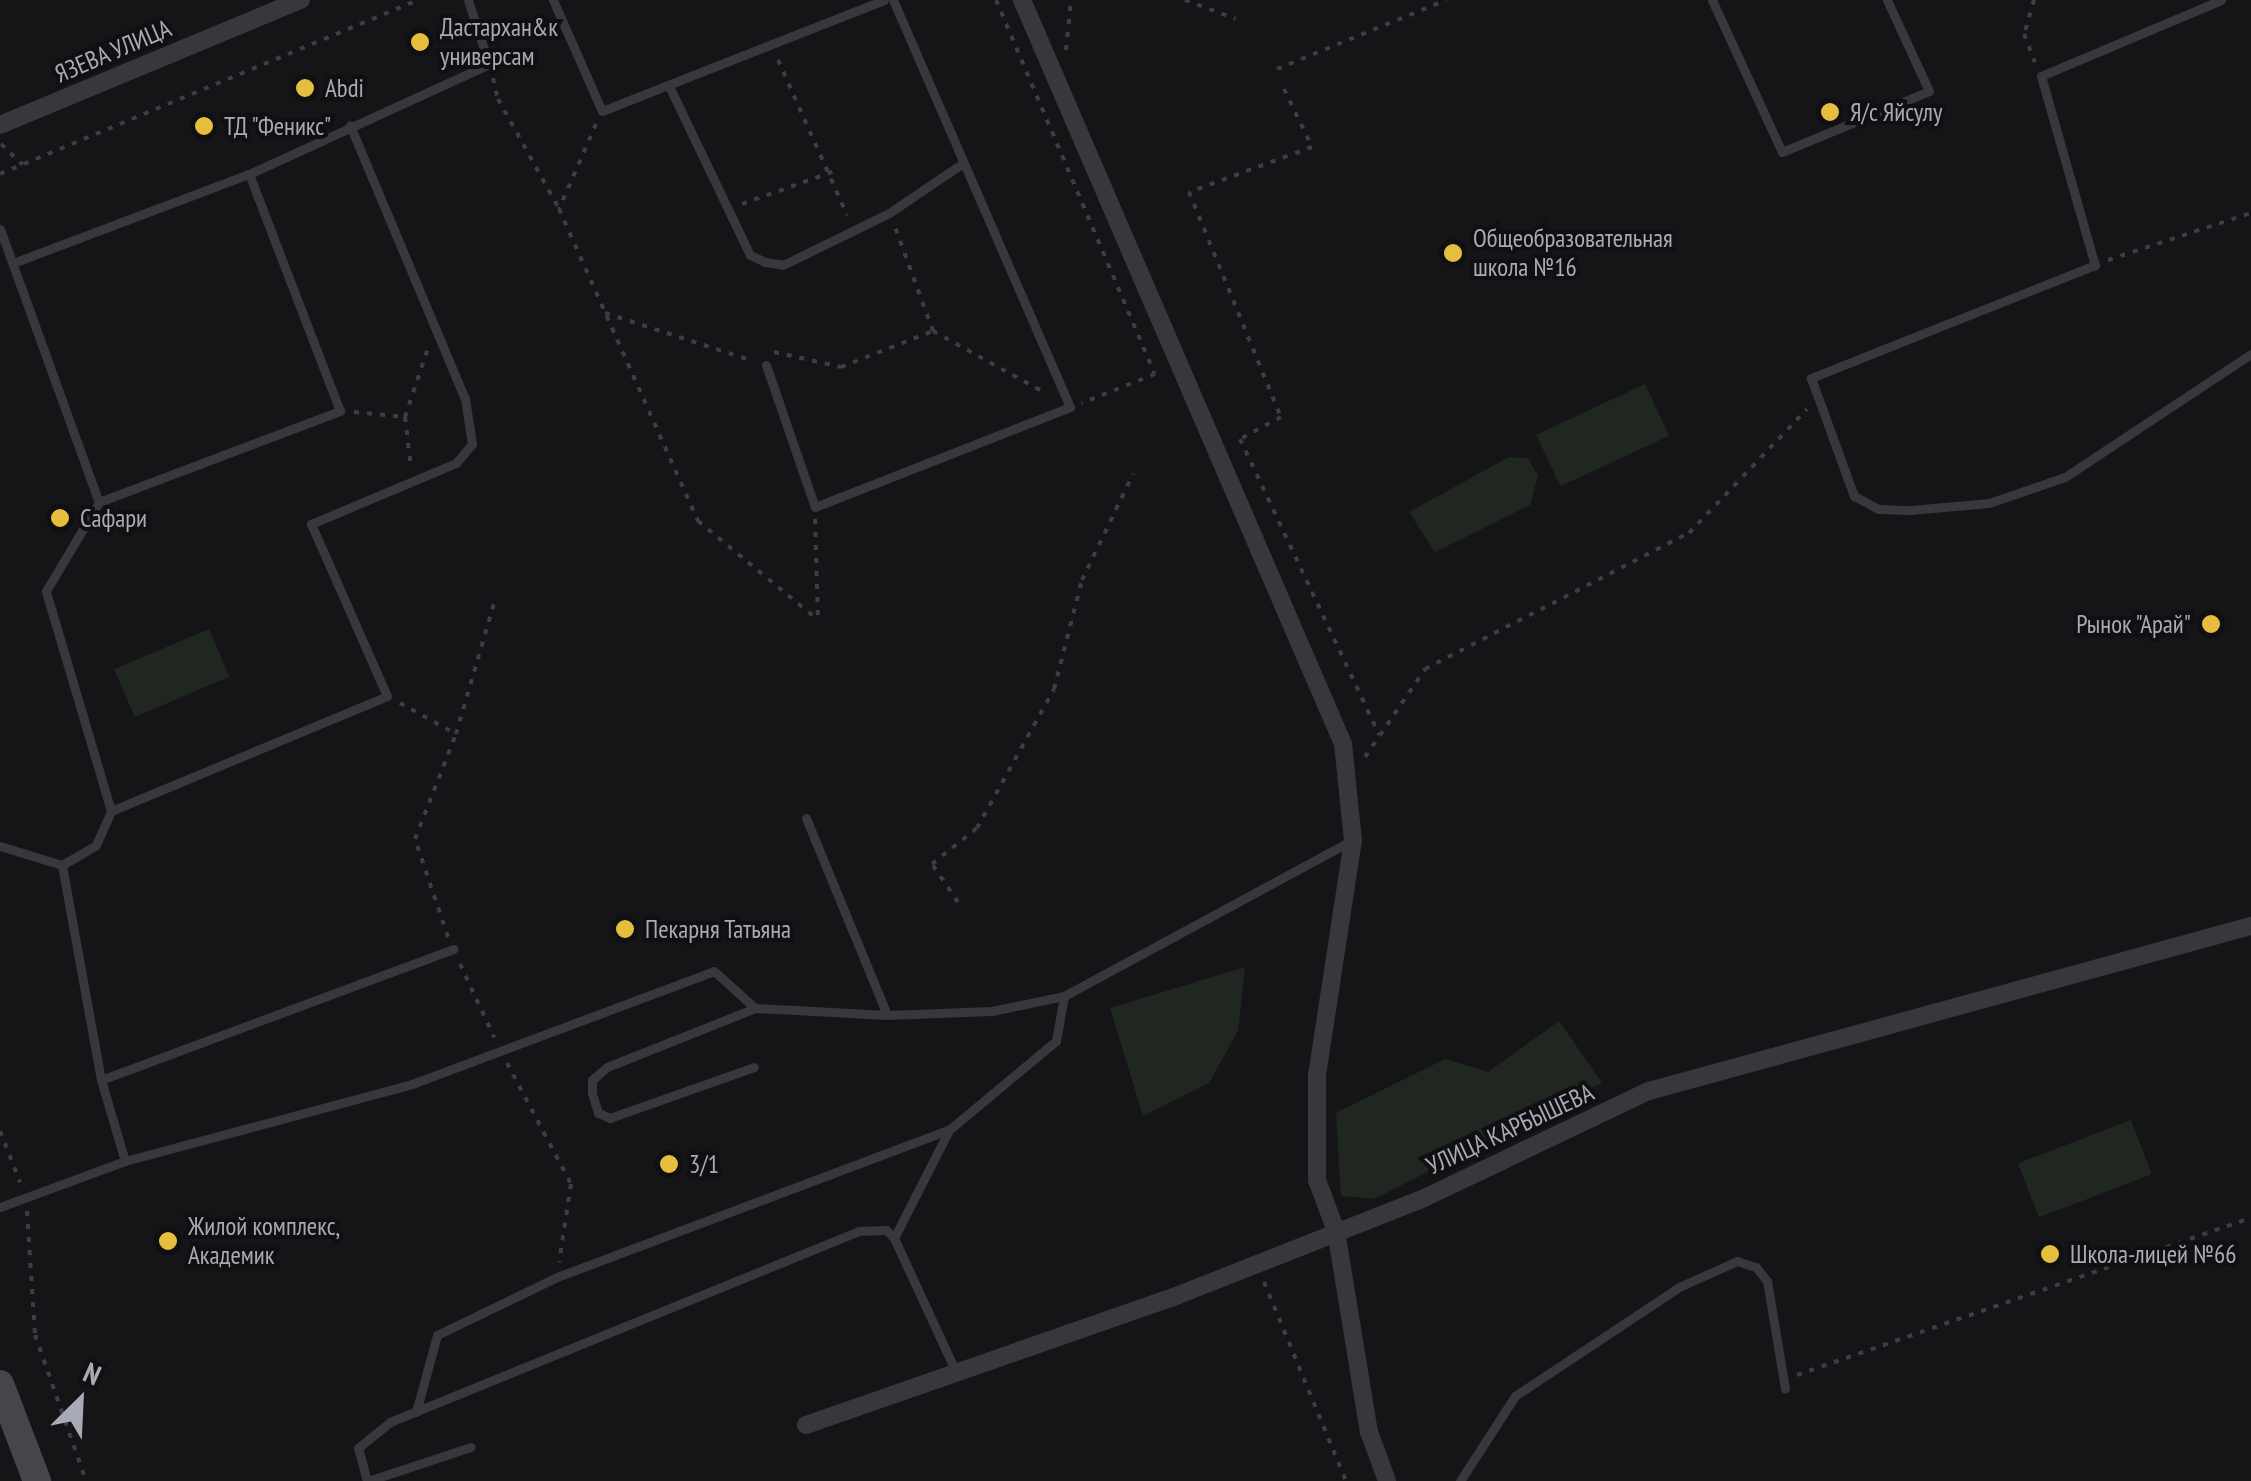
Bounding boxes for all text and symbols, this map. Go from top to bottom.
street label: ЯЗЕВА УЛИЦА [50,13,176,89]
place label: Дастархан&к универсам [440,13,558,72]
marker: Дастархан&к универсам [409,31,431,53]
place label: Abdi [325,73,364,103]
marker: Abdi [294,77,316,99]
place label: Я/c Яйсулу [1850,97,1943,127]
marker: Я/c Яйсулу [1819,101,1841,123]
place label: ТД "Феникс" [224,111,333,141]
marker: ТД "Феникс" [193,115,215,137]
place label: Общеобразовательная школа №16 [1473,224,1673,283]
marker: Общеобразовательная школа №16 [1442,242,1464,264]
place label: Сафари [80,503,147,533]
marker: Сафари [49,507,71,529]
place label: Рынок "Арай" [2075,609,2191,639]
marker: Рынок "Арай" [2200,613,2222,635]
place label: Пекарня Татьяна [645,914,792,944]
marker: Пекарня Татьяна [614,918,636,940]
street label: УЛИЦА КАРБЫШЕВА [1421,1077,1599,1181]
place label: 3/1 [689,1149,719,1179]
marker: 3/1 [658,1153,680,1175]
place label: Жилой комплекс, Академик [188,1212,340,1271]
marker: Жилой комплекс, Академик [157,1230,179,1252]
place label: Школа-лицей №66 [2070,1239,2236,1269]
marker: Школа-лицей №66 [2039,1243,2061,1265]
north arrow [30,1351,130,1451]
text: N [78,1353,107,1393]

